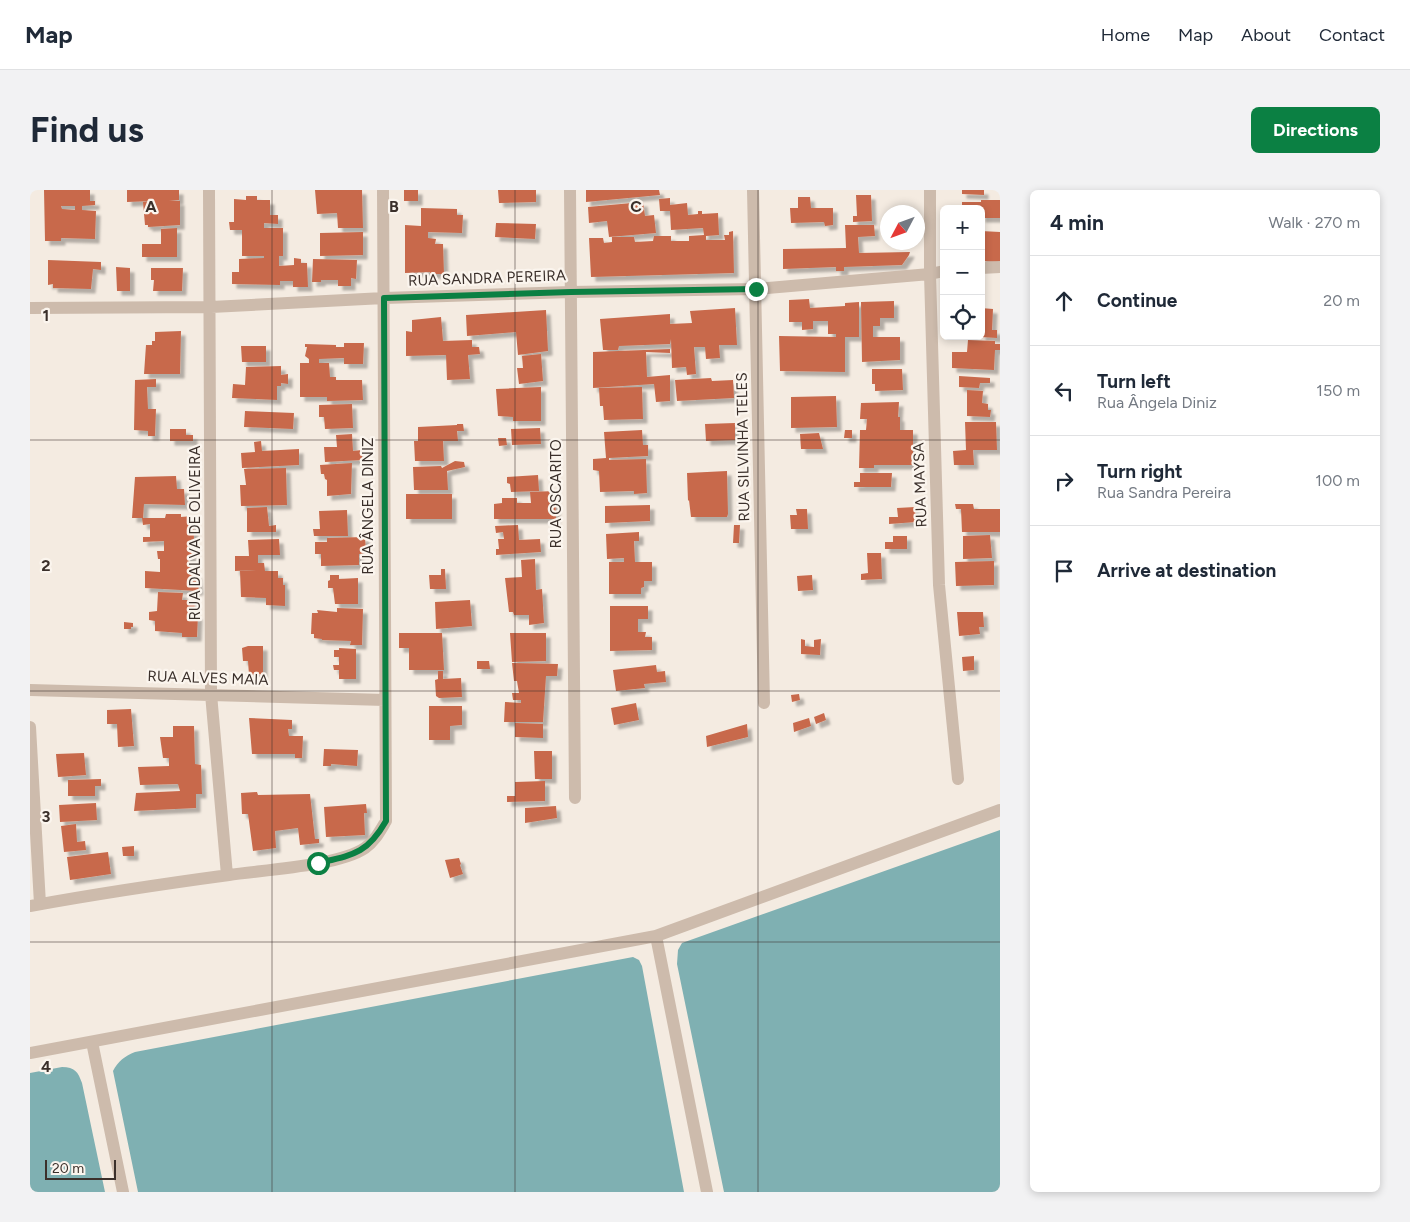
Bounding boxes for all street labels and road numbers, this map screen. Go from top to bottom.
street label: RUA SANDRA PEREIRA [408,266,566,290]
street label: RUA SILVINHA TELES [733,372,753,522]
street label: RUA ÂNGELA DINIZ [359,437,377,575]
street label: RUA OSCARITO [547,439,565,549]
street label: RUA MAYSA [910,442,930,528]
street label: RUA DALVA DE OLIVEIRA [186,445,204,621]
street label: RUA ALVES MAIA [147,667,269,689]

